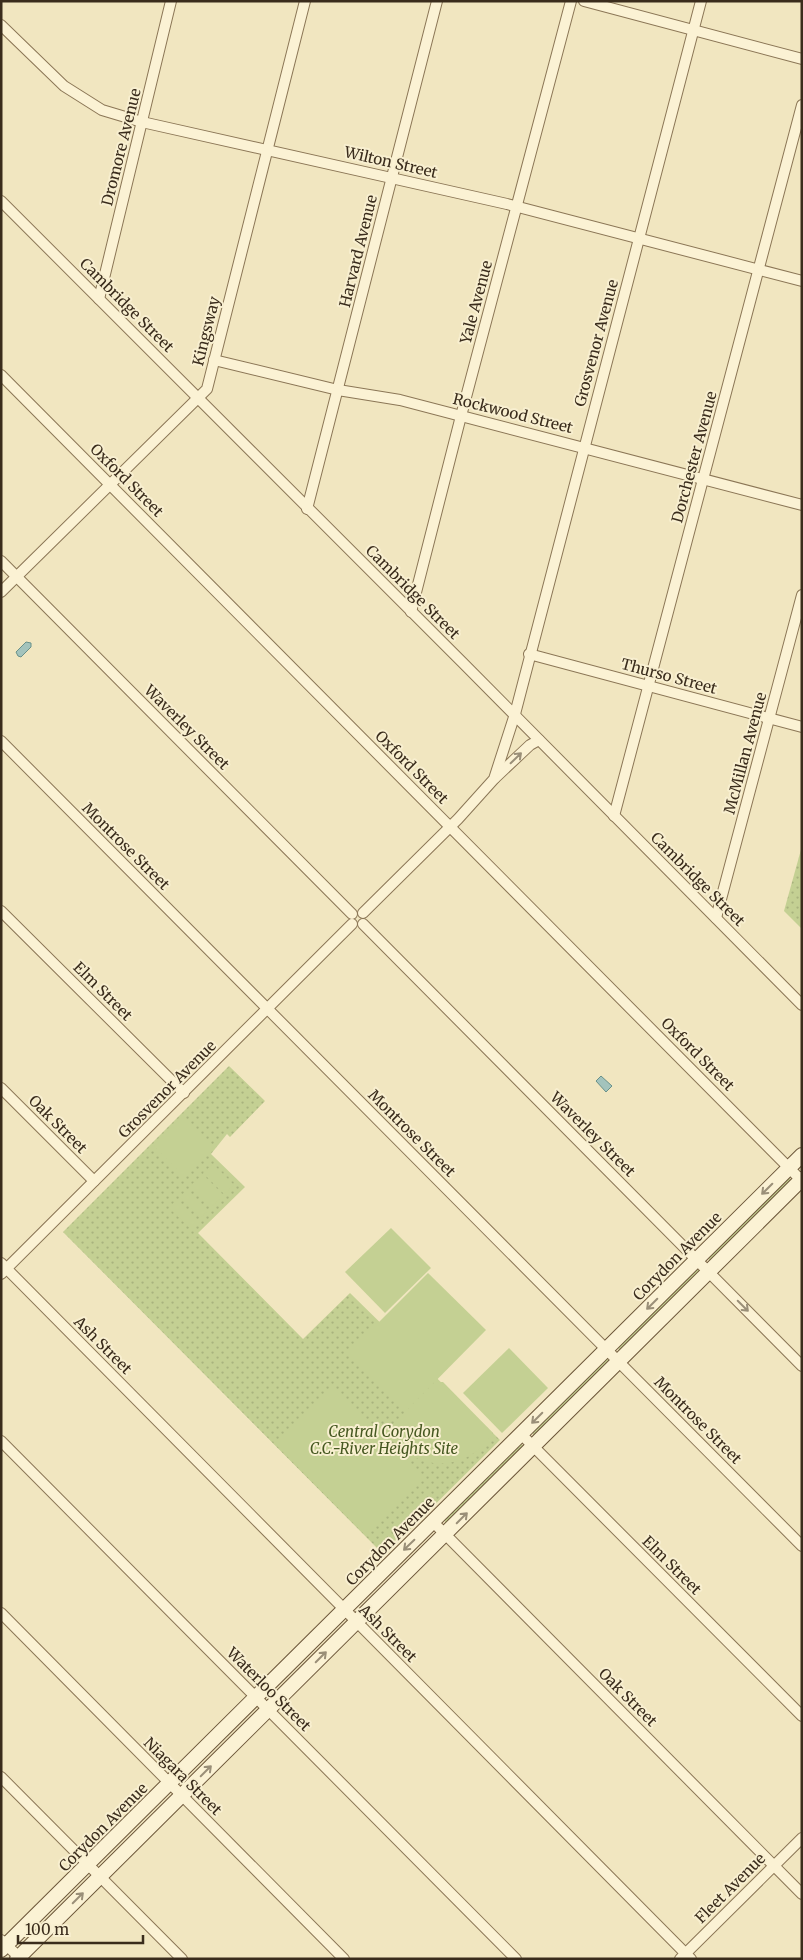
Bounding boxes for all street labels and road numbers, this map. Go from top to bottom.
street label: Dromore Avenue [97,86,145,208]
street label: Wilton Street [342,142,439,182]
street label: Harvard Avenue [335,193,381,309]
street label: Cambridge Street [76,254,178,356]
street label: Yale Avenue [456,258,496,347]
street label: Grosvenor Avenue [570,277,622,409]
street label: Kingsway [188,294,224,368]
street label: Rockwood Street [451,389,575,437]
street label: Dorchester Avenue [667,389,721,525]
street label: Oxford Street [86,439,168,521]
street label: Cambridge Street [362,541,464,643]
street label: Thurso Street [619,654,719,698]
street label: Waverley Street [140,680,234,774]
street label: McMillan Avenue [720,690,770,816]
street label: Oxford Street [371,726,453,808]
street label: Montrose Street [78,798,174,894]
street label: Cambridge Street [647,828,749,930]
street label: Elm Street [70,958,137,1025]
street label: Oxford Street [657,1013,739,1095]
street label: Grosvenor Avenue [114,1036,220,1142]
street label: Montrose Street [364,1085,460,1181]
street label: Waverley Street [546,1087,640,1181]
street label: Oak Street [25,1091,91,1157]
street label: Corydon Avenue [629,1208,725,1304]
street label: Ash Street [69,1311,136,1378]
street label: Montrose Street [650,1372,746,1468]
street label: Corydon Avenue [342,1493,438,1589]
street label: Elm Street [639,1532,706,1599]
street label: Ash Street [354,1599,421,1666]
street label: Waterloo Street [222,1642,315,1735]
street label: Oak Street [595,1664,661,1730]
street label: Niagara Street [140,1733,226,1819]
street label: Corydon Avenue [55,1779,151,1875]
street label: Fleet Avenue [691,1849,769,1927]

